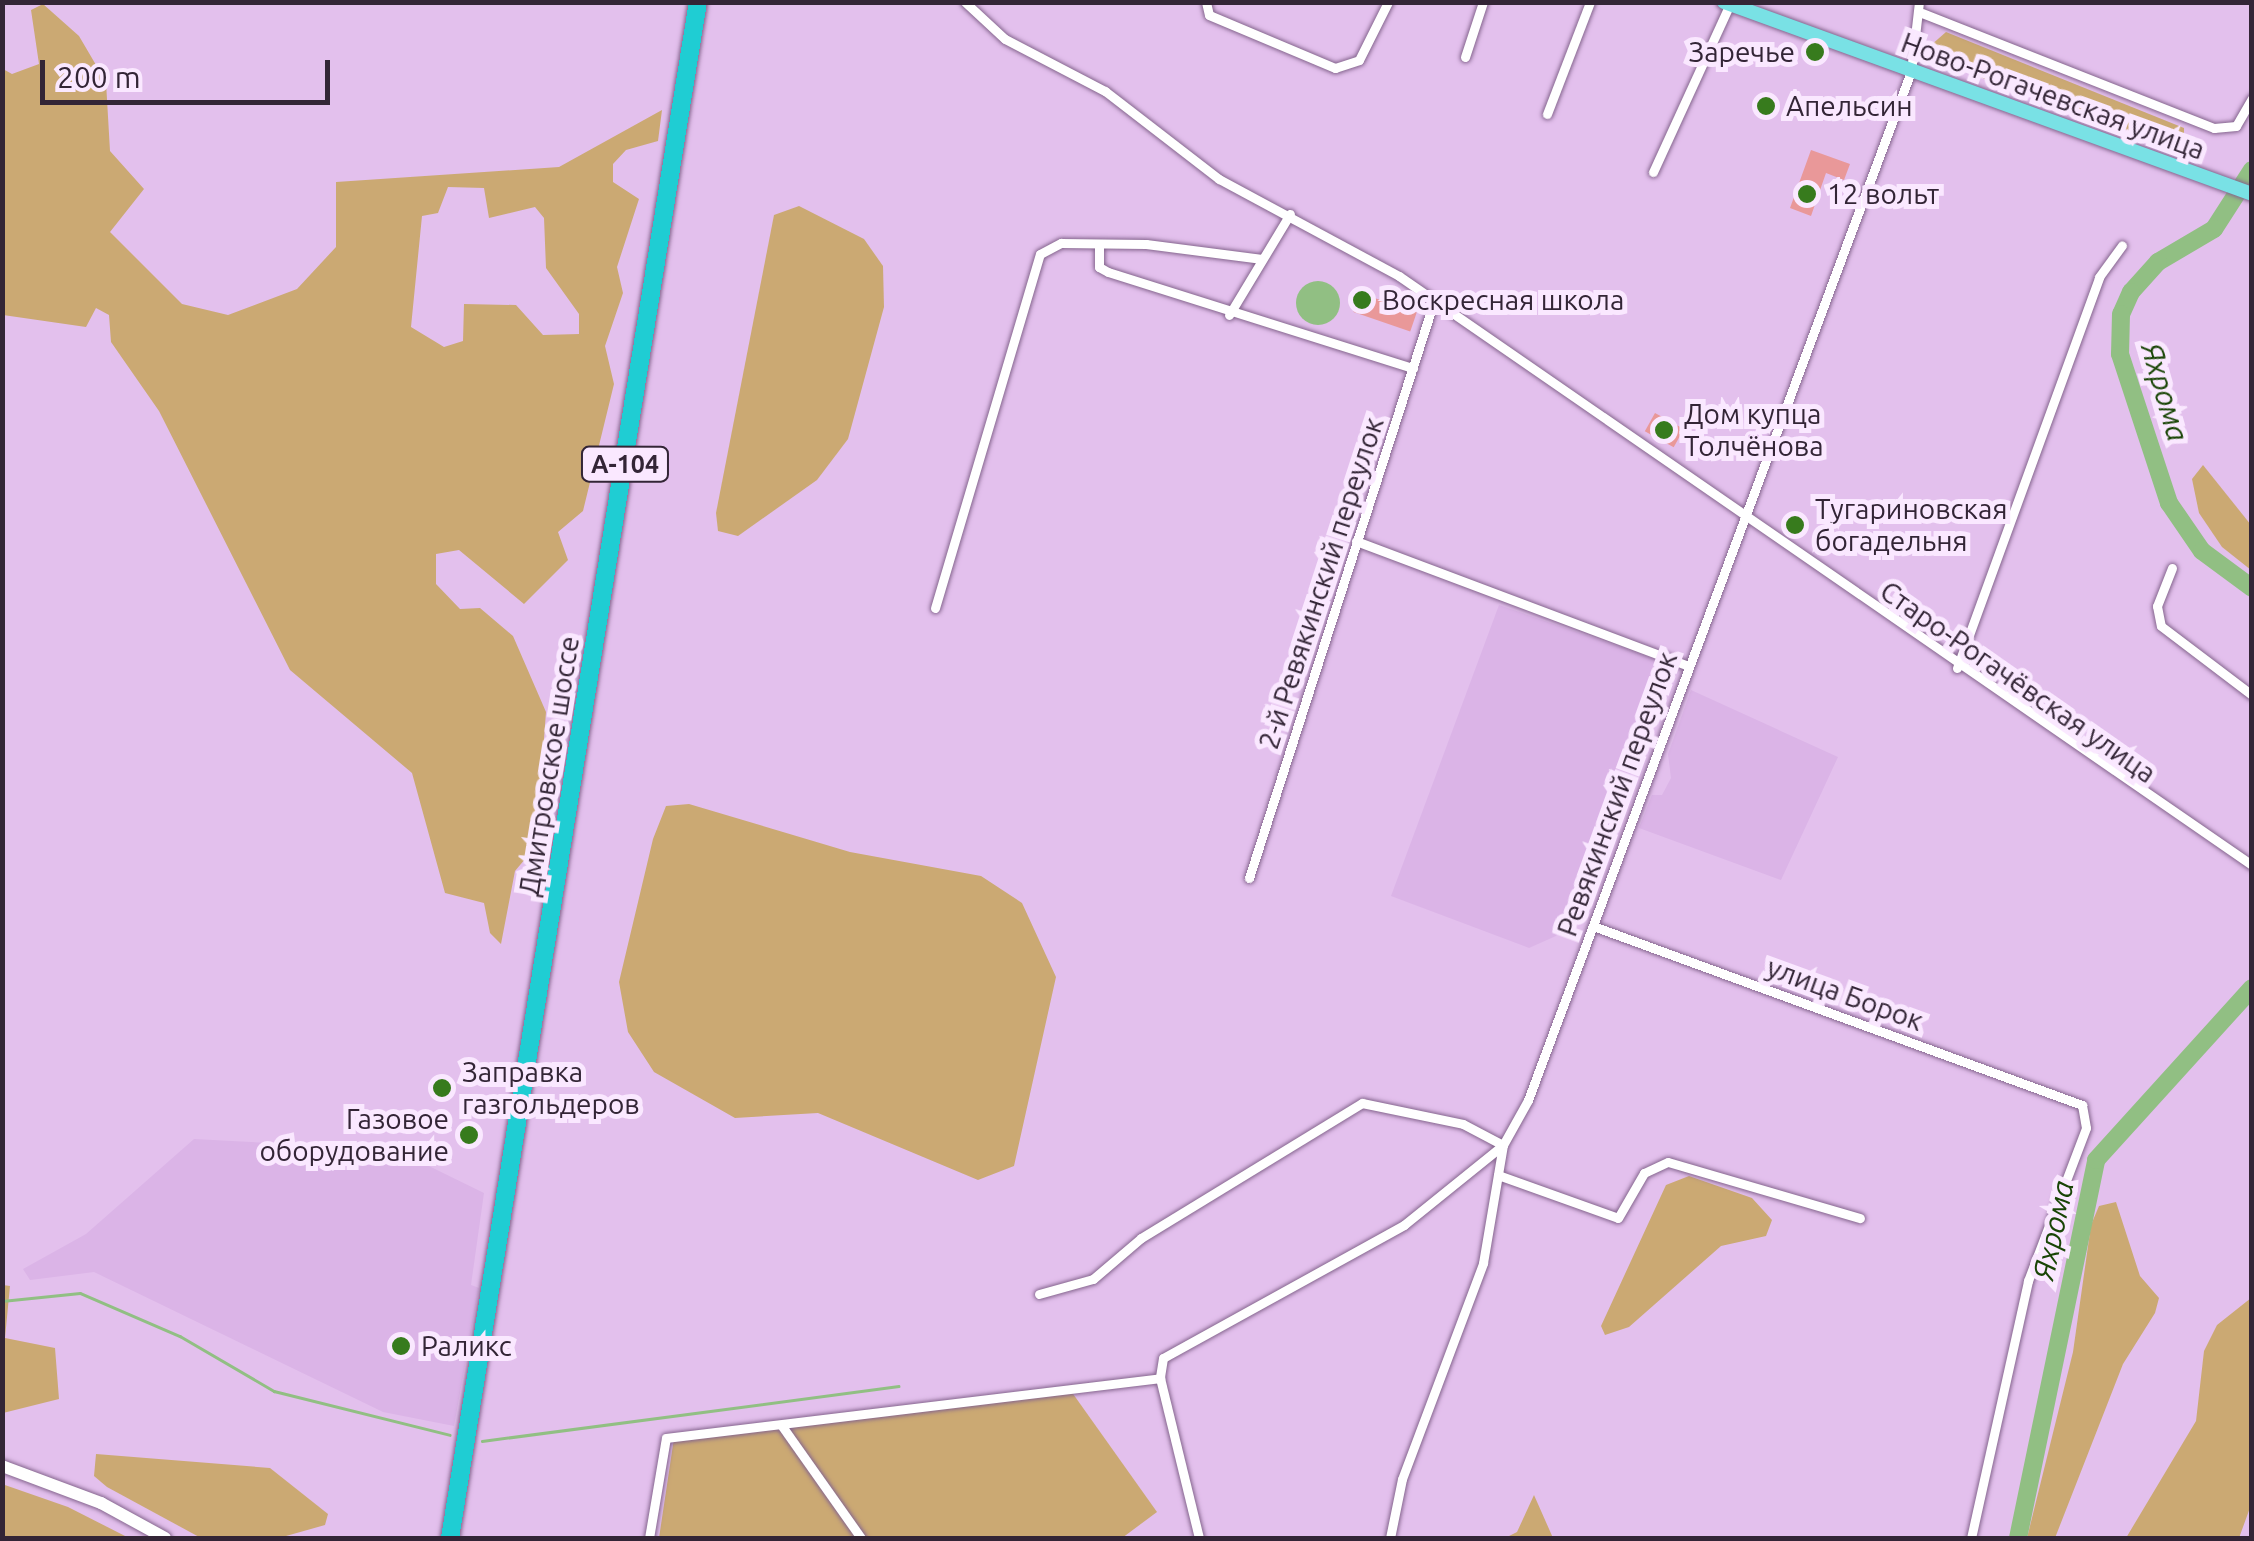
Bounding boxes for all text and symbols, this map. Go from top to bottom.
street label: Ново-Рогачевская улица [1897,25,2209,167]
place label: Заречье [1688,35,1795,69]
scale bar [45,40,335,102]
marker: Заречье [1804,41,1826,63]
text: 200 m [57,60,141,94]
place label: Апельсин [1786,89,1913,123]
marker: Апельсин [1755,95,1777,117]
place label: 12 вольт [1827,177,1939,211]
marker: 12 вольт [1796,183,1818,205]
place label: Воскресная школа [1382,283,1624,317]
marker: Воскресная школа [1351,289,1373,311]
water label: Яхрома [2134,339,2196,445]
place label: Дом купца Толчёнова [1684,397,1824,463]
street label: 2-й Ревякинский переулок [1251,413,1391,753]
marker: Дом купца Толчёнова [1653,419,1675,441]
road number: А-104 [580,444,670,484]
place label: Тугариновская богадельня [1815,492,2007,558]
marker: Тугариновская богадельня [1784,514,1806,536]
street label: Старо-Рогачёвская улица [1874,574,2162,790]
street label: Дмитровское шоссе [512,634,586,898]
street label: Ревякинский переулок [1550,647,1684,941]
street label: улица Борок [1762,950,1928,1038]
place label: Заправка газгольдеров [462,1055,640,1121]
marker: Заправка газгольдеров [431,1077,453,1099]
place label: Газовое оборудование [259,1102,449,1168]
marker: Газовое оборудование [458,1124,480,1146]
water label: Яхрома [2025,1177,2081,1283]
place label: Раликс [421,1329,512,1363]
marker: Раликс [390,1335,412,1357]

